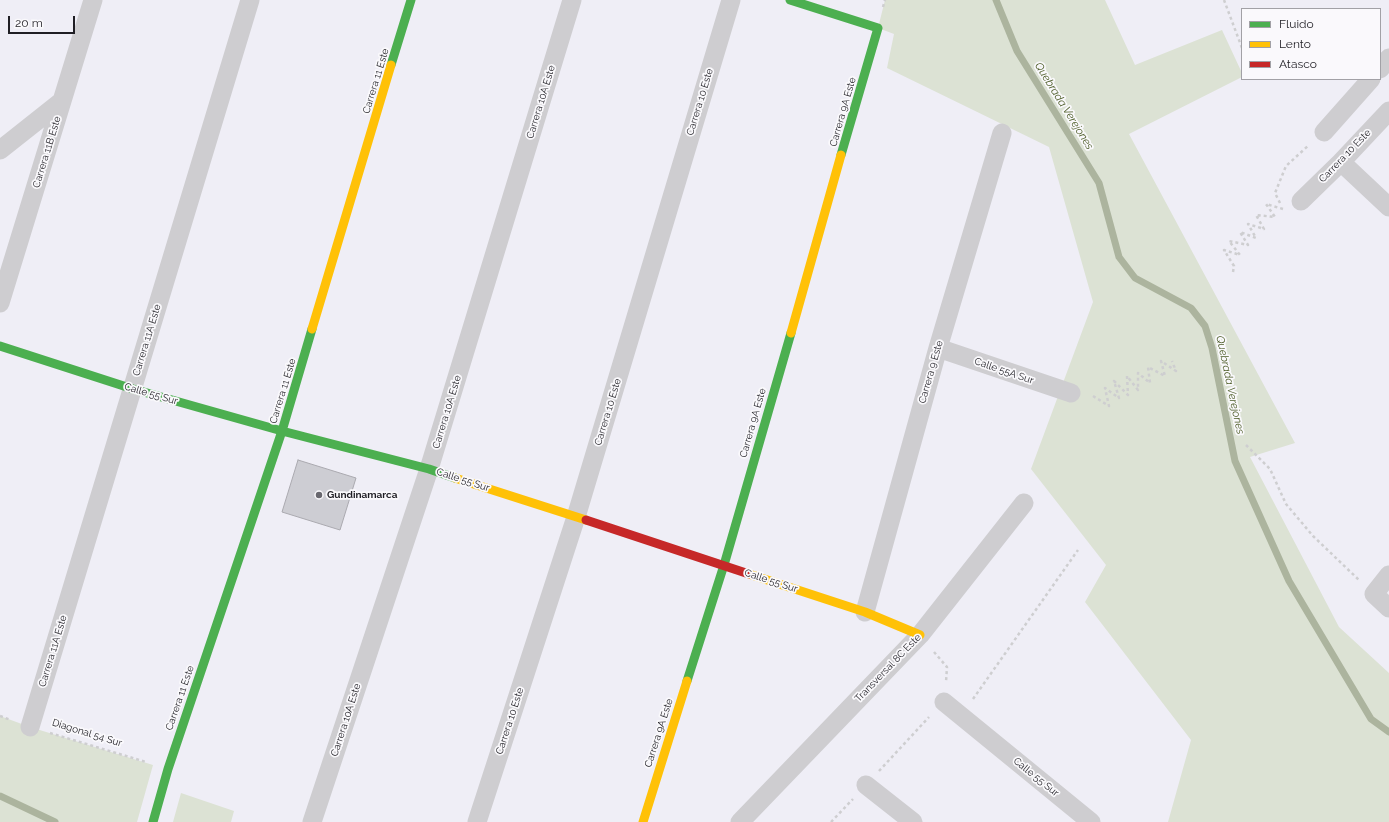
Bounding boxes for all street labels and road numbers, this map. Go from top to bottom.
street label: Carrera 11 Este [360,47,392,115]
street label: Carrera 10A Este [524,64,558,140]
street label: Carrera 10 Este [684,67,716,137]
street label: Carrera 9A Este [827,76,859,148]
street label: Carrera 11B Este [30,115,64,189]
street label: Carrera 10 Este [1317,127,1373,185]
street label: Carrera 11A Este [130,303,164,377]
street label: Carrera 9 Este [916,339,946,405]
street label: Calle 55A Sur [973,355,1035,387]
street label: Carrera 11 Este [267,357,299,425]
street label: Carrera 10A Este [430,374,464,450]
street label: Carrera 10 Este [592,377,624,447]
street label: Calle 55 Sur [123,381,179,407]
street label: Carrera 9A Este [737,387,769,459]
street label: Calle 55 Sur [435,466,491,494]
street label: Calle 55 Sur [743,567,799,595]
street label: Carrera 11A Este [36,614,70,688]
street label: Transversal 8C Este [852,631,924,705]
street label: Carrera 11 Este [163,664,197,732]
street label: Carrera 10A Este [329,682,363,758]
street label: Carrera 10 Este [494,686,526,756]
street label: Carrera 9A Este [642,697,676,769]
street label: Diagonal 54 Sur [51,717,123,749]
street label: Calle 55 Sur [1011,755,1061,799]

